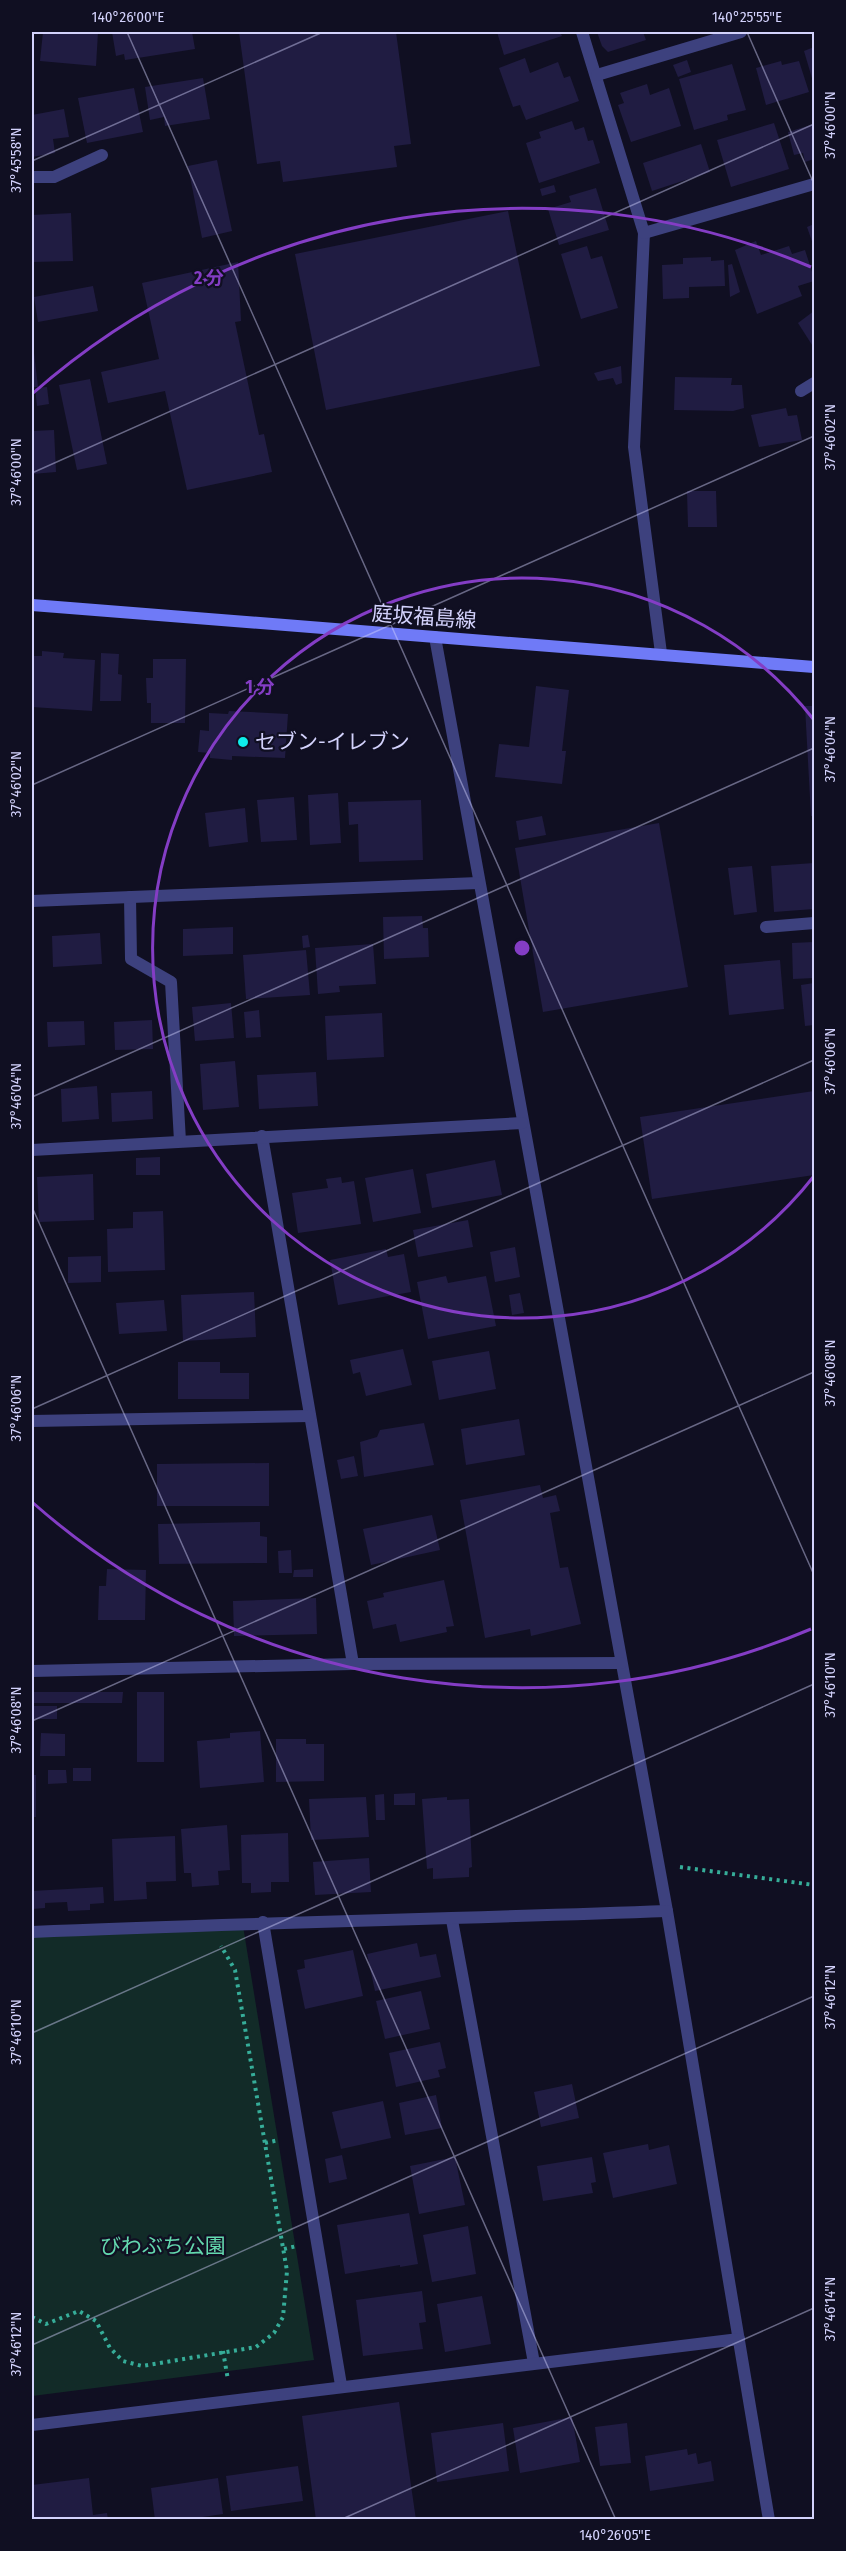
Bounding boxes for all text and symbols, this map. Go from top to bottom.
text: 140°26'00"E [92,8,164,26]
text: 140°25'55"E [712,8,782,26]
text: 37°46'00"N [821,91,839,159]
text: 37°45'58"N [7,127,25,193]
text: 2 分 [193,267,224,289]
text: 37°46'02"N [821,404,839,470]
text: 37°46'00"N [7,438,25,506]
street label: 庭坂福島線 [371,600,477,634]
text: 1 分 [245,676,275,698]
text: 37°46'04"N [821,716,839,782]
place label: セブン-イレブン [255,729,410,755]
marker: セブン-イレブン [236,735,250,749]
text: 37°46'02"N [7,751,25,817]
centre of rings [512,938,532,958]
text: 37°46'06"N [821,1028,839,1094]
text: 37°46'04"N [7,1063,25,1129]
text: 37°46'08"N [821,1339,839,1407]
text: 37°46'06"N [7,1375,25,1441]
text: 37°46'10"N [821,1652,839,1718]
text: 37°46'08"N [7,1686,25,1754]
text: 37°46'12"N [821,1965,839,2029]
text: 37°46'10"N [7,1999,25,2065]
park label: びわぶち公園 [100,2233,226,2259]
text: 37°46'14"N [821,2277,839,2341]
text: 37°46'12"N [7,2312,25,2376]
text: 140°26'05"E [579,2526,651,2544]

